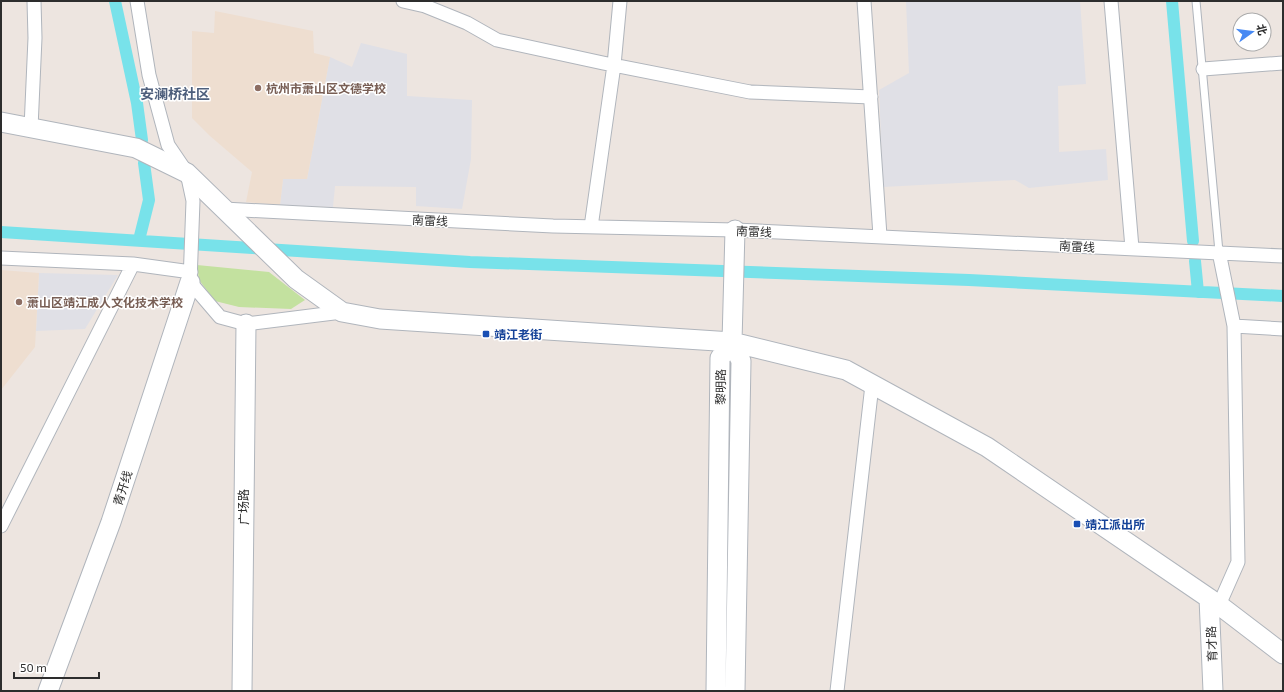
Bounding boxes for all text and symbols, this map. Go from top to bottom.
north arrow [1232,12,1272,52]
text: 北 [1255,23,1270,36]
place label: 杭州市萧山区文德学校 [266,81,386,95]
marker: 杭州市萧山区文德学校 [253,83,263,93]
district label: 安澜桥社区 [140,85,210,102]
street label: 南雷线 [412,212,448,228]
street label: 南雷线 [736,223,772,239]
street label: 南雷线 [1059,238,1095,254]
place label: 萧山区靖江成人文化技术学校 [27,295,183,309]
marker: 萧山区靖江成人文化技术学校 [14,297,24,307]
place label: 靖江老街 [494,327,542,341]
marker: 靖江老街 [481,329,491,339]
street label: 黎明路 [713,369,727,405]
street label: 青开线 [110,469,134,507]
street label: 广场路 [236,489,250,525]
place label: 靖江派出所 [1085,517,1145,531]
marker: 靖江派出所 [1072,519,1082,529]
street label: 育才路 [1203,626,1219,662]
scale bar [14,654,99,680]
text: 50 m [20,660,47,674]

